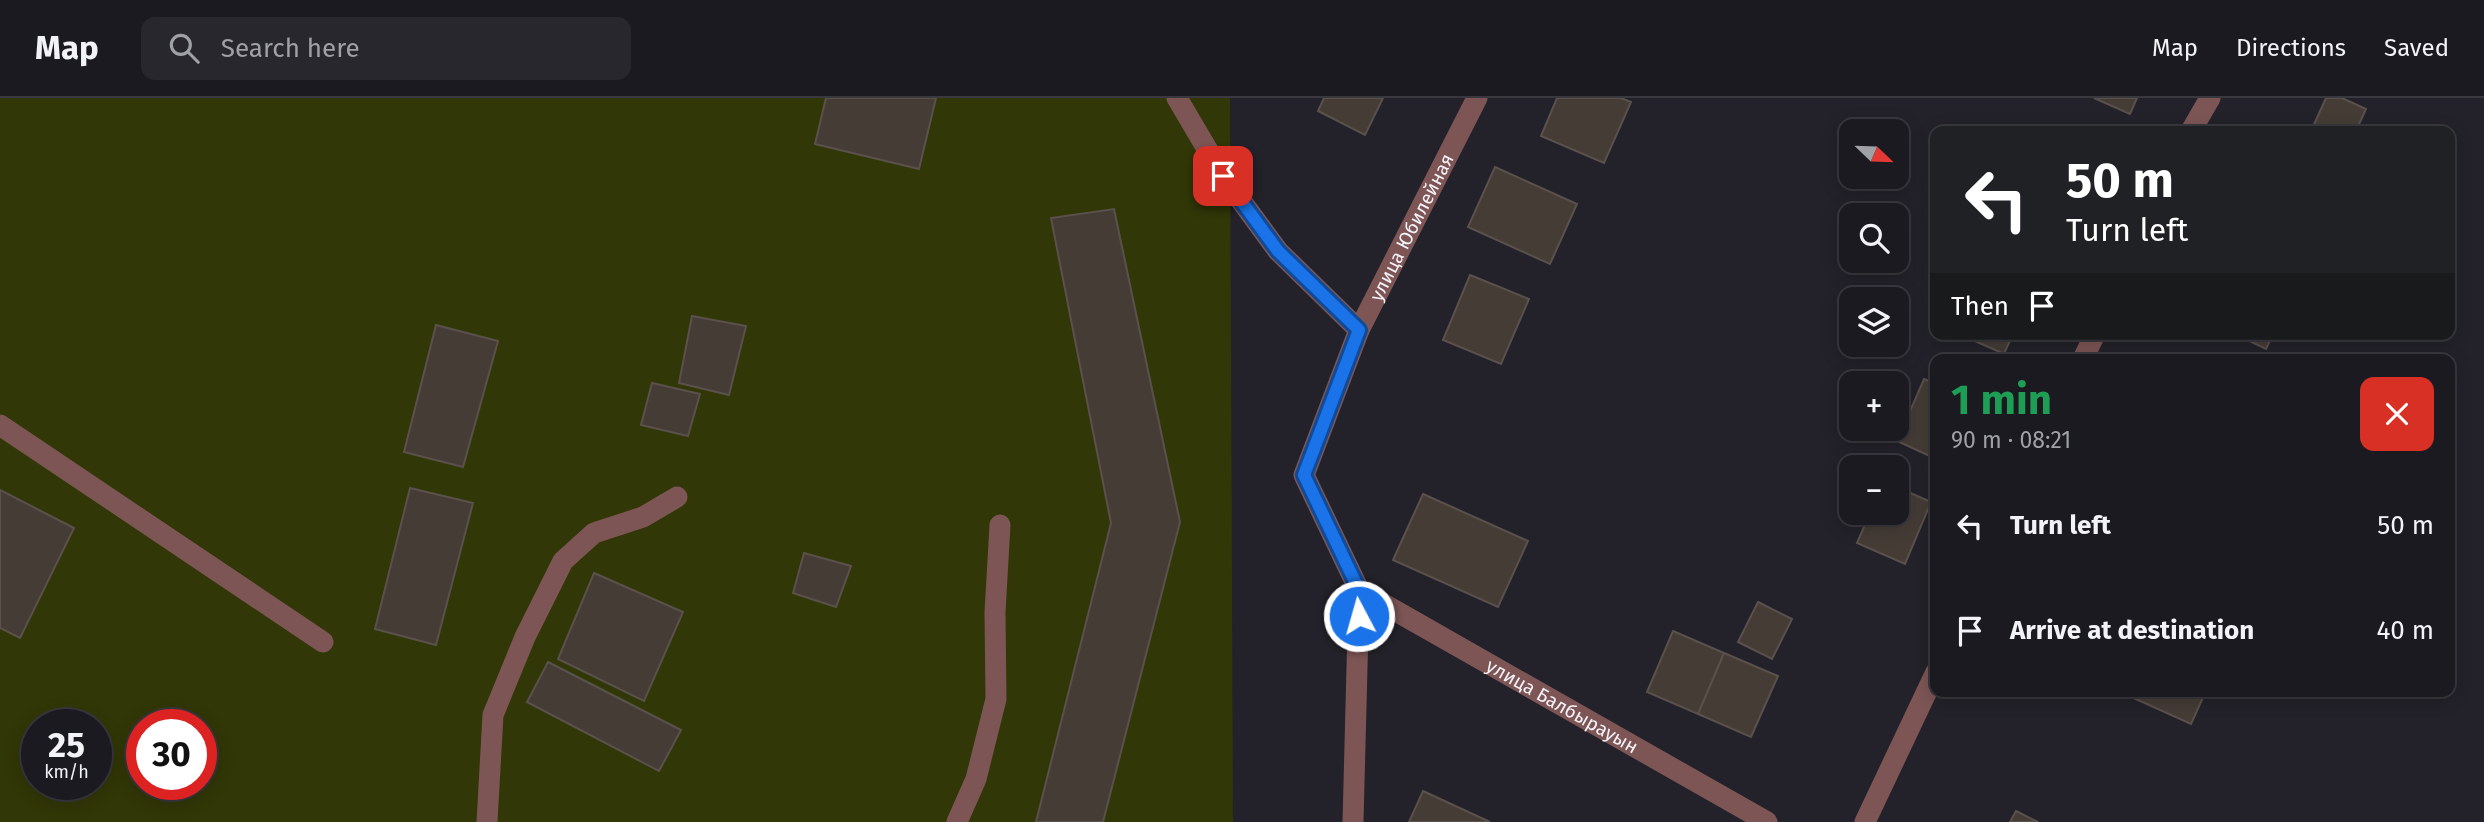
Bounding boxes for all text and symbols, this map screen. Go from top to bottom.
search box [141,17,631,80]
text: Map [35,28,99,68]
icon: search [165,29,203,67]
text: Search here [221,33,360,64]
text: Map [2152,34,2198,62]
text: Directions [2236,34,2346,62]
text: Saved [2384,34,2449,62]
north arrow [1839,119,1909,189]
map controls [1839,119,1909,525]
pin [1193,146,1253,206]
street label: улица Юбилейная [1365,150,1459,305]
text: 50 m [2066,151,2174,210]
icon: left [1951,154,2042,245]
icon: arrive [1204,157,1242,195]
button: search [1839,203,1909,273]
text: Turn left [2066,211,2188,249]
button: layers [1839,287,1909,357]
icon: arrive [2023,287,2061,325]
text: Then [1951,291,2009,322]
button: + [1839,371,1909,441]
text: 1 min [1951,375,2052,425]
button: close [2360,377,2434,451]
text: 90 m · 08:21 [1951,426,2071,454]
button: − [1839,455,1909,525]
icon: left [1951,507,1989,545]
text: Turn left [2010,510,2111,541]
text: 50 m [2377,510,2434,541]
position arrow [1322,579,1396,653]
icon: arrive [1951,612,1989,650]
text: Arrive at destination [2010,615,2254,646]
text: 40 m [2376,615,2434,646]
street label: улица Балбырауын [1482,654,1642,758]
speed limit sign: 30 [126,709,217,800]
text: 25 [48,724,85,766]
text: km/h [44,761,89,783]

